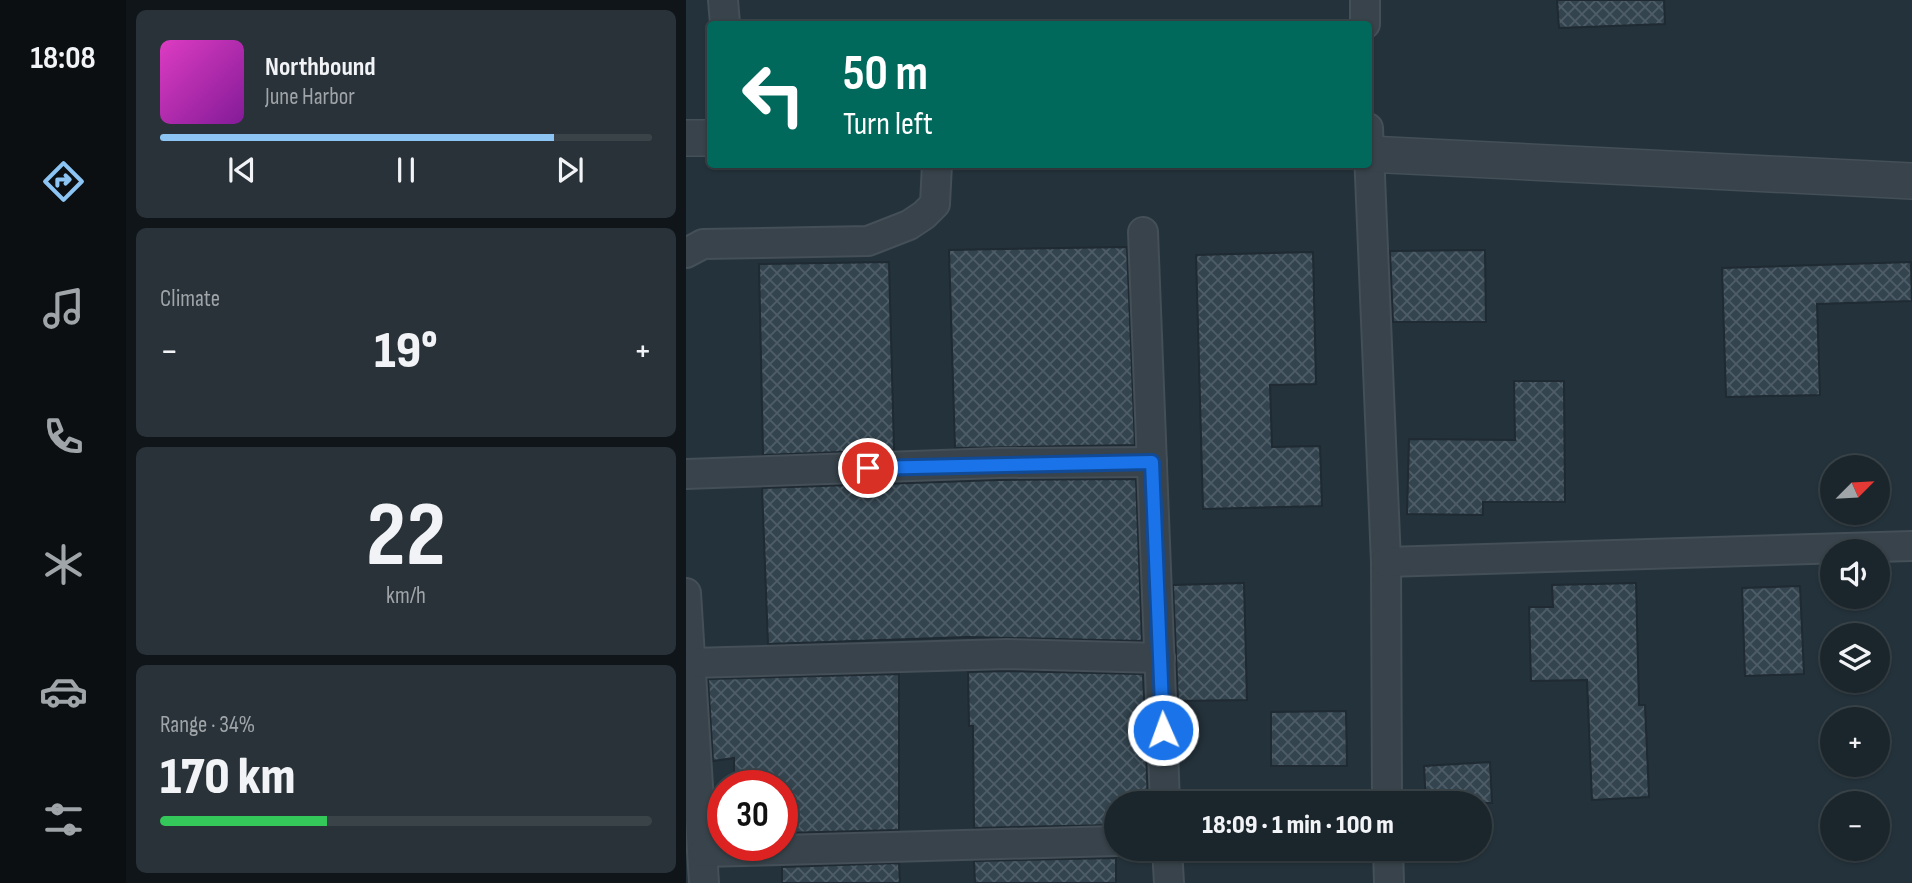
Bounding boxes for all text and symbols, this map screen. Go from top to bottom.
text: 18:08 [30,39,96,78]
text: 50 m [843,45,928,104]
icon: left [728,49,819,140]
text: Northbound [265,52,376,83]
text: June Harbor [265,83,355,111]
text: Turn left [843,105,933,144]
icon: previous [223,151,261,189]
icon: pause [387,151,425,189]
icon: next [551,151,589,189]
icon: directions [39,157,88,206]
icon: music [39,284,88,333]
text: Climate [160,285,220,313]
text: 19° [374,320,438,383]
text: − [160,329,179,374]
text: + [633,329,652,374]
icon: phone [39,412,88,461]
pin [838,438,898,498]
icon: arrive [849,449,887,487]
north arrow [1820,455,1890,525]
map controls [1820,455,1890,861]
text: 22 [366,482,446,591]
button: sound [1820,539,1890,609]
icon: climate [39,540,88,589]
text: km/h [386,582,426,610]
button: layers [1820,623,1890,693]
icon: car [39,667,88,716]
position arrow [1126,693,1200,767]
button: + [1820,707,1890,777]
text: Range · 34% [160,711,255,739]
text: 170 km [160,746,296,809]
speed limit sign: 30 [707,770,798,861]
button: − [1820,791,1890,861]
icon: filters [39,795,88,844]
text: 18:09 · 1 min · 100 m [1202,810,1394,841]

